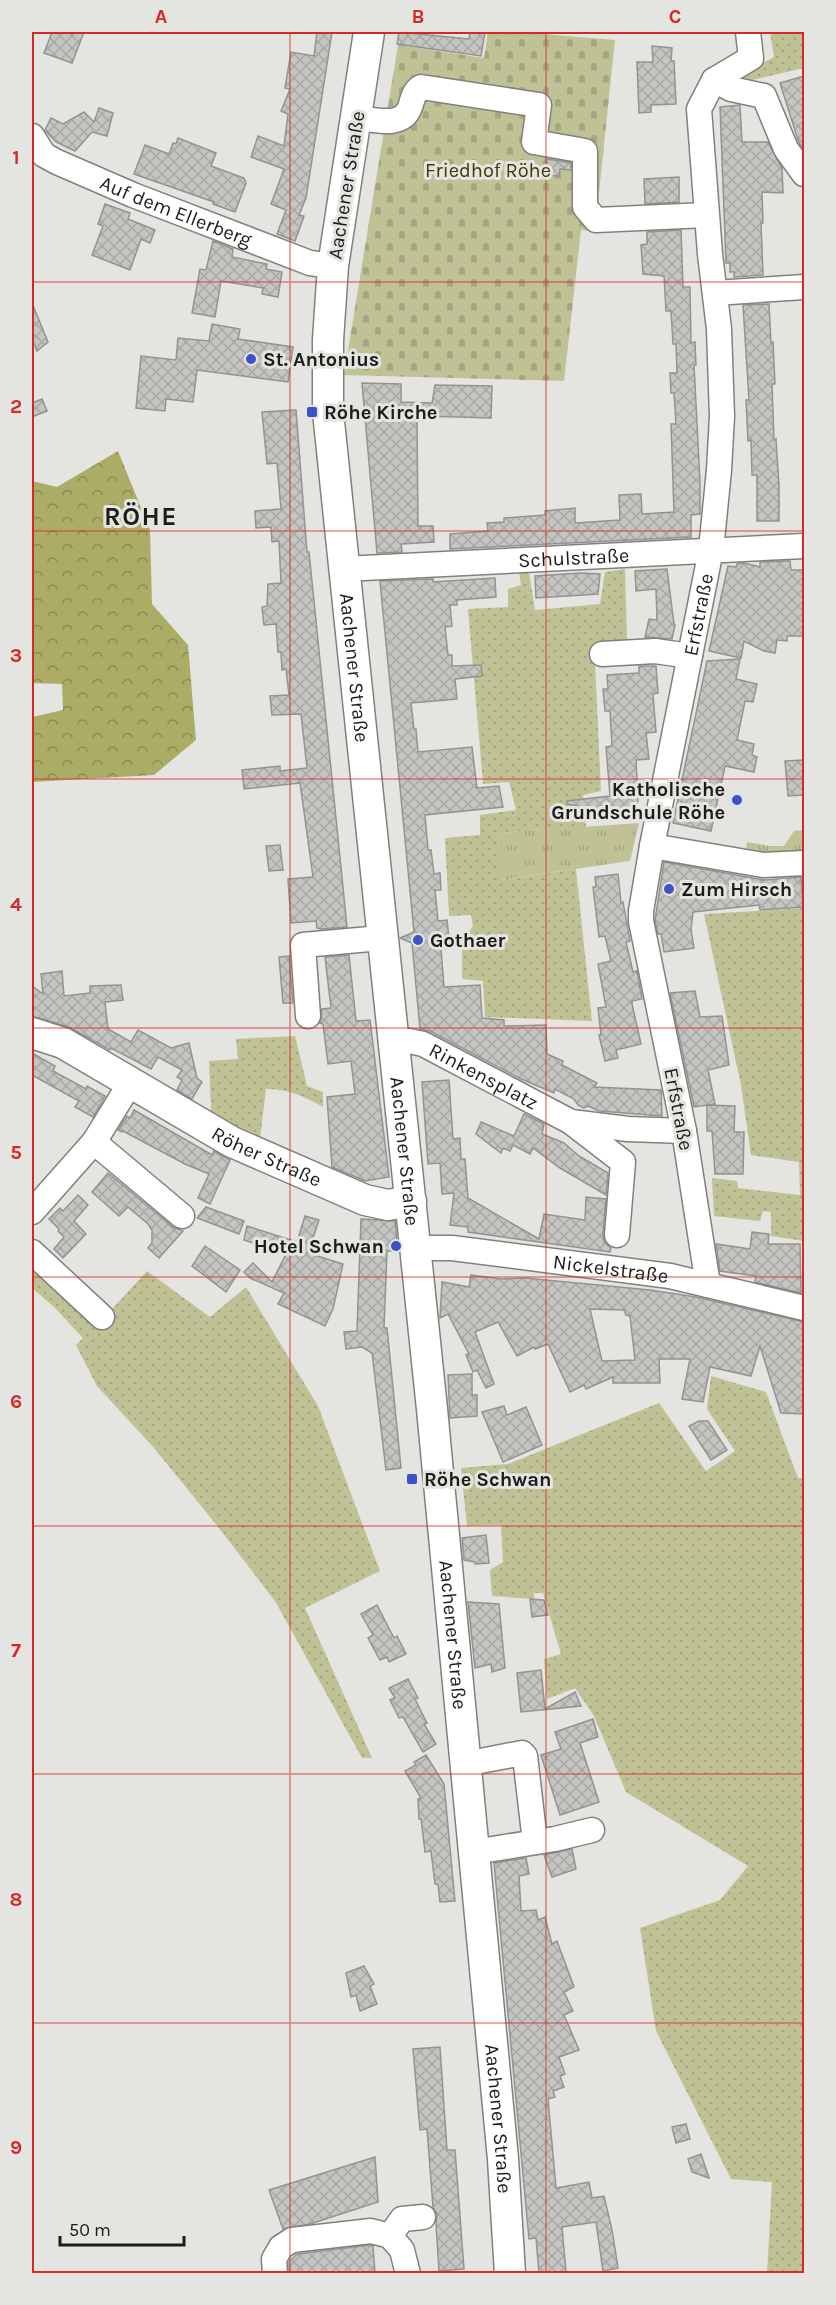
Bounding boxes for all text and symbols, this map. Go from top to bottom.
text: A [155,5,168,28]
text: B [412,5,424,28]
text: C [669,5,681,28]
street label: Aachener Straße [323,109,370,261]
text: 1 [12,146,20,169]
park label: Friedhof Röhe [425,159,551,182]
street label: Auf dem Ellerberg [96,171,255,252]
place label: St. Antonius [263,348,379,371]
marker: St. Antonius [244,352,258,366]
text: 2 [10,395,22,418]
place label: Röhe Kirche [324,401,437,424]
marker: Röhe Kirche [305,405,319,419]
district label: RÖHE [104,501,178,532]
street label: Schulstraße [518,544,630,572]
street label: Erfstraße [679,571,718,658]
street label: Aachener Straße [335,592,373,744]
text: 3 [10,644,22,667]
place label: Katholische Grundschule Röhe [551,778,725,824]
marker: Katholische Grundschule Röhe [730,793,744,807]
place label: Zum Hirsch [681,878,792,901]
marker: Zum Hirsch [662,882,676,896]
text: 4 [10,893,22,916]
place label: Gothaer [430,929,506,952]
marker: Gothaer [411,933,425,947]
street label: Rinkensplatz [425,1038,542,1115]
street label: Erfstraße [659,1066,698,1152]
street label: Aachener Straße [385,1075,424,1227]
street label: Röher Straße [207,1122,325,1192]
text: 5 [10,1141,22,1164]
place label: Hotel Schwan [254,1235,384,1258]
marker: Hotel Schwan [389,1239,403,1253]
street label: Nickelstraße [552,1250,670,1288]
text: 6 [10,1390,22,1413]
place label: Röhe Schwan [424,1468,551,1491]
marker: Röhe Schwan [405,1472,419,1486]
street label: Aachener Straße [434,1559,471,1710]
text: 7 [11,1639,21,1662]
text: 8 [10,1888,22,1911]
street label: Aachener Straße [480,2043,516,2194]
text: 9 [10,2136,22,2159]
scale bar [60,2209,184,2247]
text: 50 m [69,2219,111,2241]

